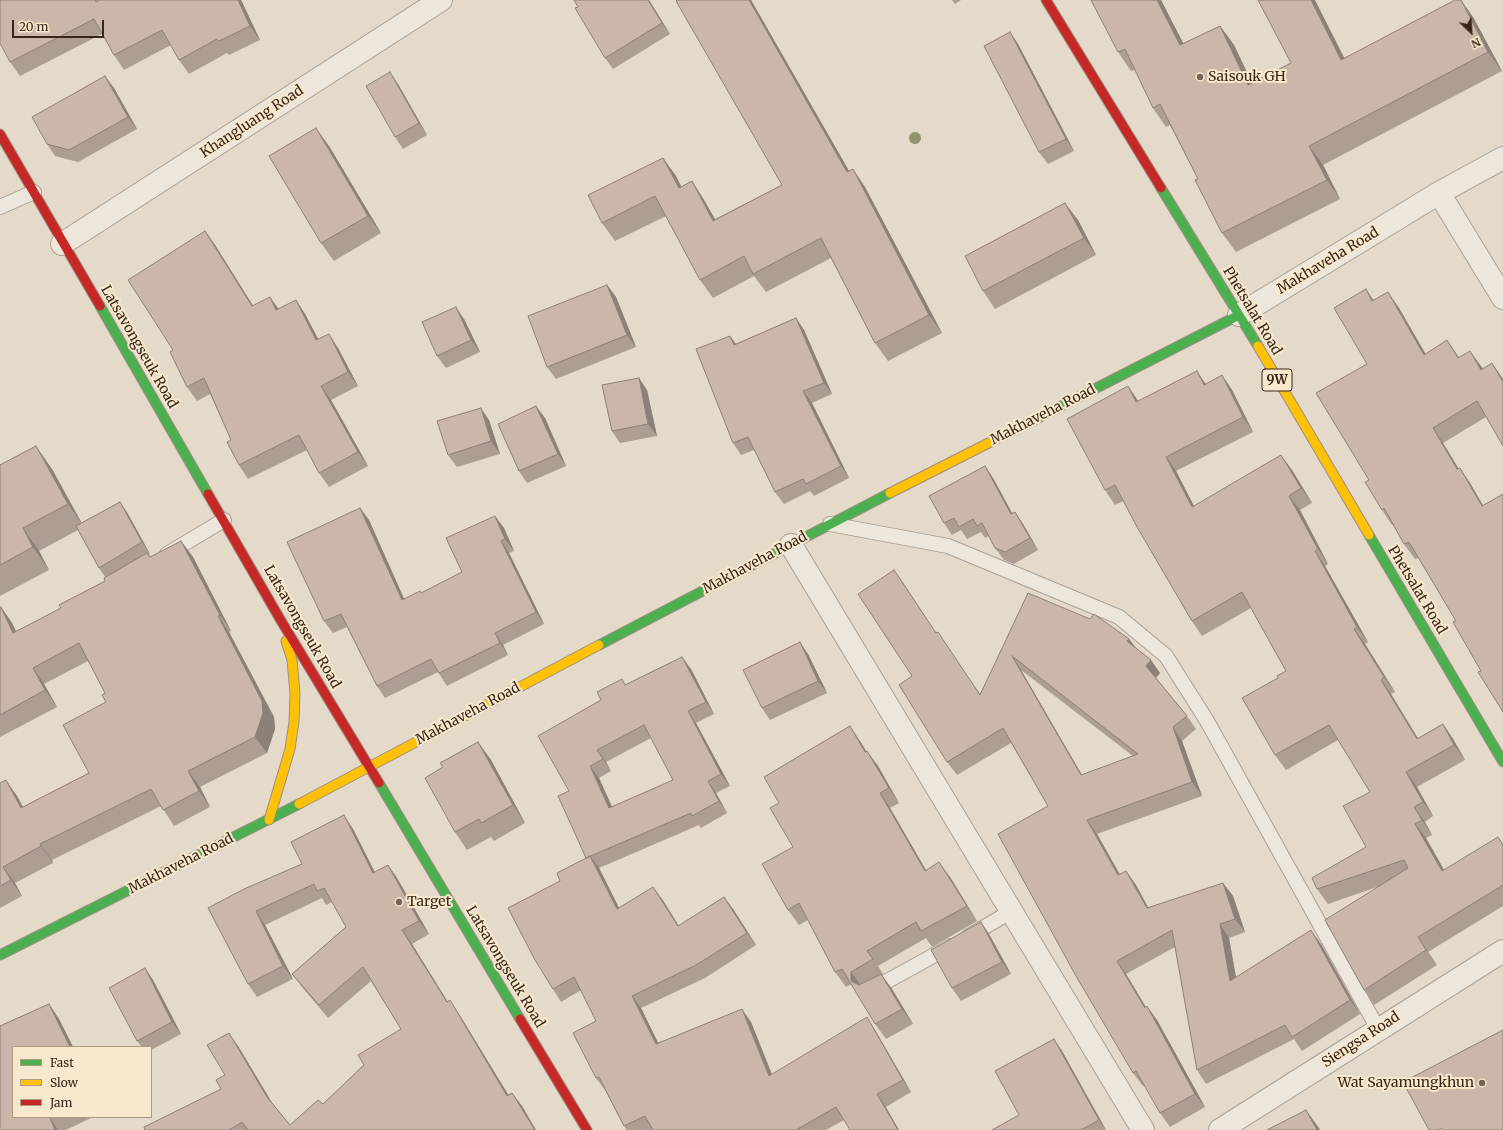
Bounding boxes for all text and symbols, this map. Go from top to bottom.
scale bar [14,12,106,38]
north arrow [1451,12,1491,52]
text: 20 m [19,19,48,34]
text: N [1469,35,1483,51]
place label: Saisouk GH [1208,69,1286,85]
marker: Saisouk GH [1195,72,1205,82]
street label: Khangluang Road [197,82,307,162]
street label: Makhaveha Road [1274,224,1382,298]
street label: Phetsalat Road [1219,264,1285,358]
street label: Latsavongseuk Road [97,283,181,411]
road number: 9W [1262,369,1292,391]
street label: Makhaveha Road [988,381,1098,449]
street label: Makhaveha Road [700,528,810,598]
street label: Phetsalat Road [1384,543,1450,637]
street label: Latsavongseuk Road [260,563,344,691]
street label: Makhaveha Road [413,679,523,749]
street label: Makhaveha Road [126,830,236,898]
place label: Target [407,894,451,910]
marker: Target [394,897,404,907]
street label: Latsavongseuk Road [462,903,548,1031]
street label: Siengsa Road [1319,1009,1403,1071]
legend [12,1046,152,1118]
text: Fast [50,1055,74,1070]
text: Slow [50,1075,78,1090]
place label: Wat Sayamungkhun [1338,1075,1474,1091]
marker: Wat Sayamungkhun [1477,1078,1487,1088]
text: Jam [50,1095,72,1110]

